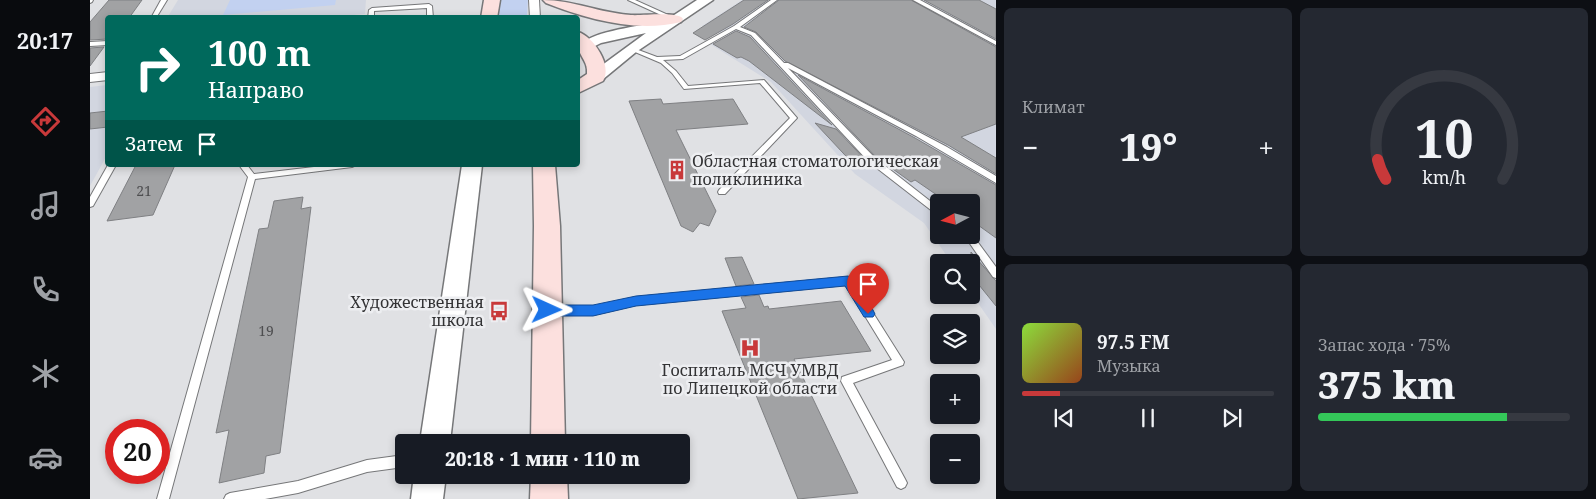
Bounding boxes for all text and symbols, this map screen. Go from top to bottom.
text: 20:17 [17,25,73,55]
text: 100 m [208,29,311,76]
icon: right [125,35,190,100]
text: Направо [208,74,304,104]
text: Климат [1022,96,1085,118]
text: 10 [1415,102,1473,173]
icon: directions [28,104,63,139]
text: 19° [1119,120,1177,172]
text: − [1022,128,1038,166]
text: + [1258,128,1274,166]
icon: arrive [193,130,221,158]
text: Затем [125,131,183,157]
place label: Областная стоматологическая поликлиника [692,150,939,190]
building icon: Областная стоматологическая поликлиника [666,159,688,181]
text: km/h [1422,165,1466,189]
house number: 21 [136,181,152,200]
icon: music [28,188,63,223]
north arrow [930,194,980,244]
map controls [930,194,980,484]
button: search [930,254,980,304]
pin [847,263,889,314]
icon: arrive [854,270,882,298]
icon: phone [28,272,63,307]
position arrow [520,283,572,335]
place label: Художественная школа [350,291,484,331]
bus stop icon: Художественная школа [488,300,510,322]
button: layers [930,314,980,364]
house number: 19 [258,321,274,340]
text: 97.5 FM [1097,329,1170,355]
text: Запас хода · 75% [1318,334,1450,356]
hospital icon: Госпиталь МСЧ УМВД по Липецкой области [739,337,761,359]
text: Музыка [1097,355,1161,377]
icon: climate [28,356,63,391]
text: 375 km [1318,358,1456,410]
place label: Госпиталь МСЧ УМВД по Липецкой области [661,359,839,399]
button: + [930,374,980,424]
icon: previous [1050,404,1078,432]
icon: pause [1134,404,1162,432]
icon: next [1218,404,1246,432]
speed limit sign: 20 [105,419,170,484]
button: − [930,434,980,484]
icon: car [28,440,63,475]
text: 20:18 · 1 мин · 110 m [445,446,640,472]

